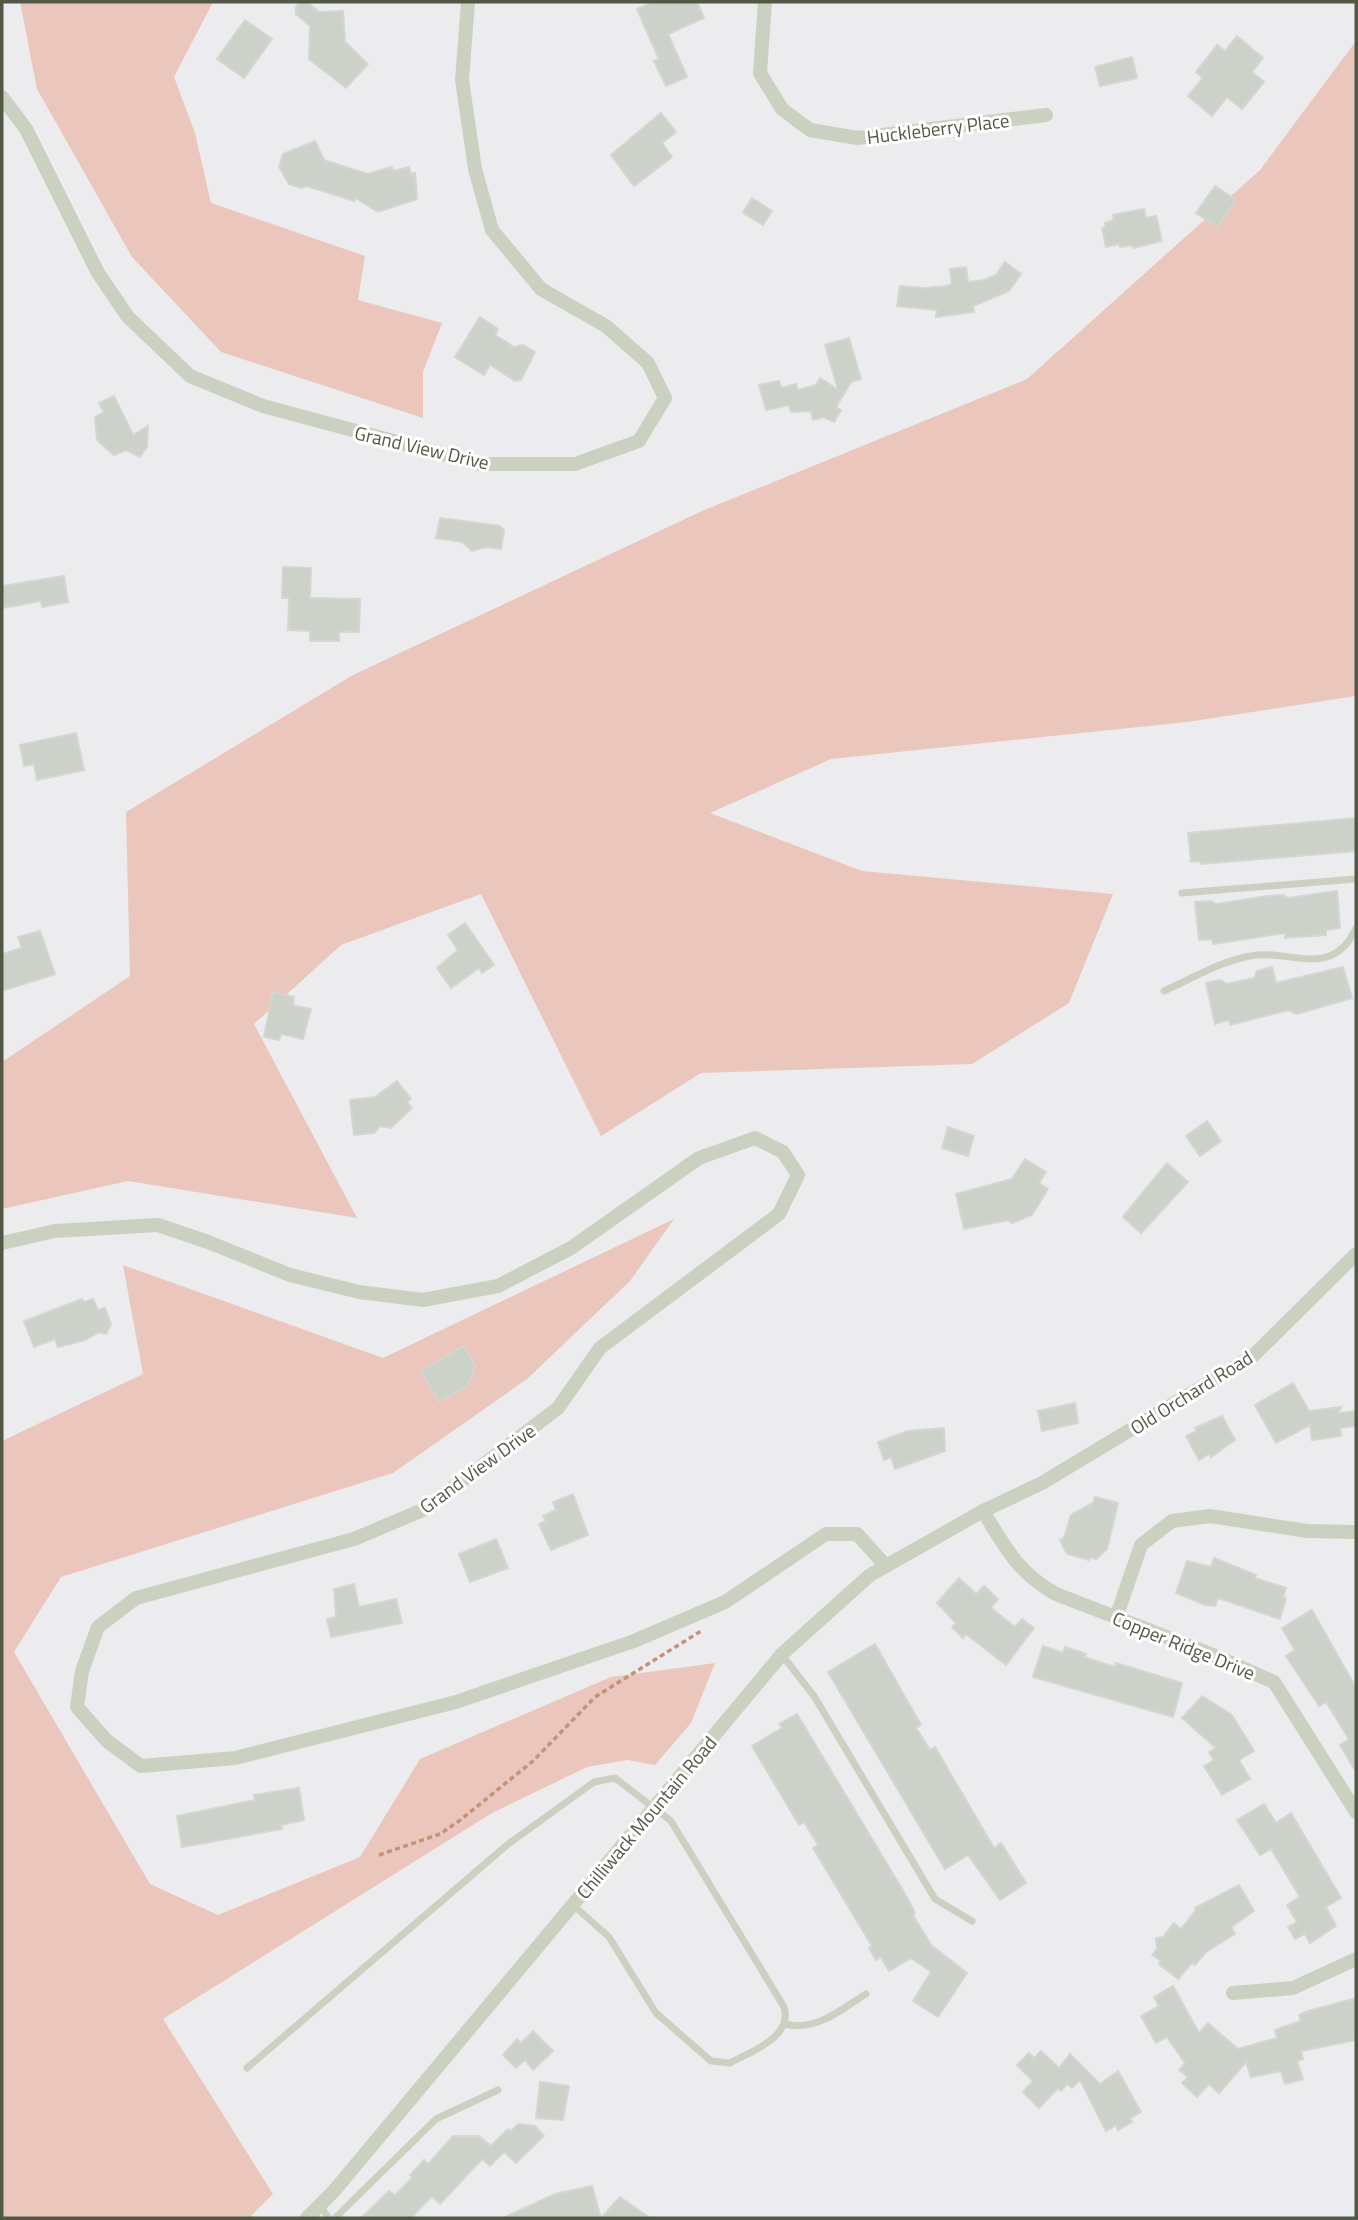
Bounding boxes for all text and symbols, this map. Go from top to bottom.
street label: Huckleberry Place [865,105,1011,151]
street label: Grand View Drive [352,417,492,477]
street label: Old Orchard Road [1124,1343,1258,1441]
street label: Grand View Drive [413,1416,541,1520]
street label: Copper Ridge Drive [1108,1603,1260,1687]
street label: Chilliwack Mountain Road [569,1729,723,1905]

